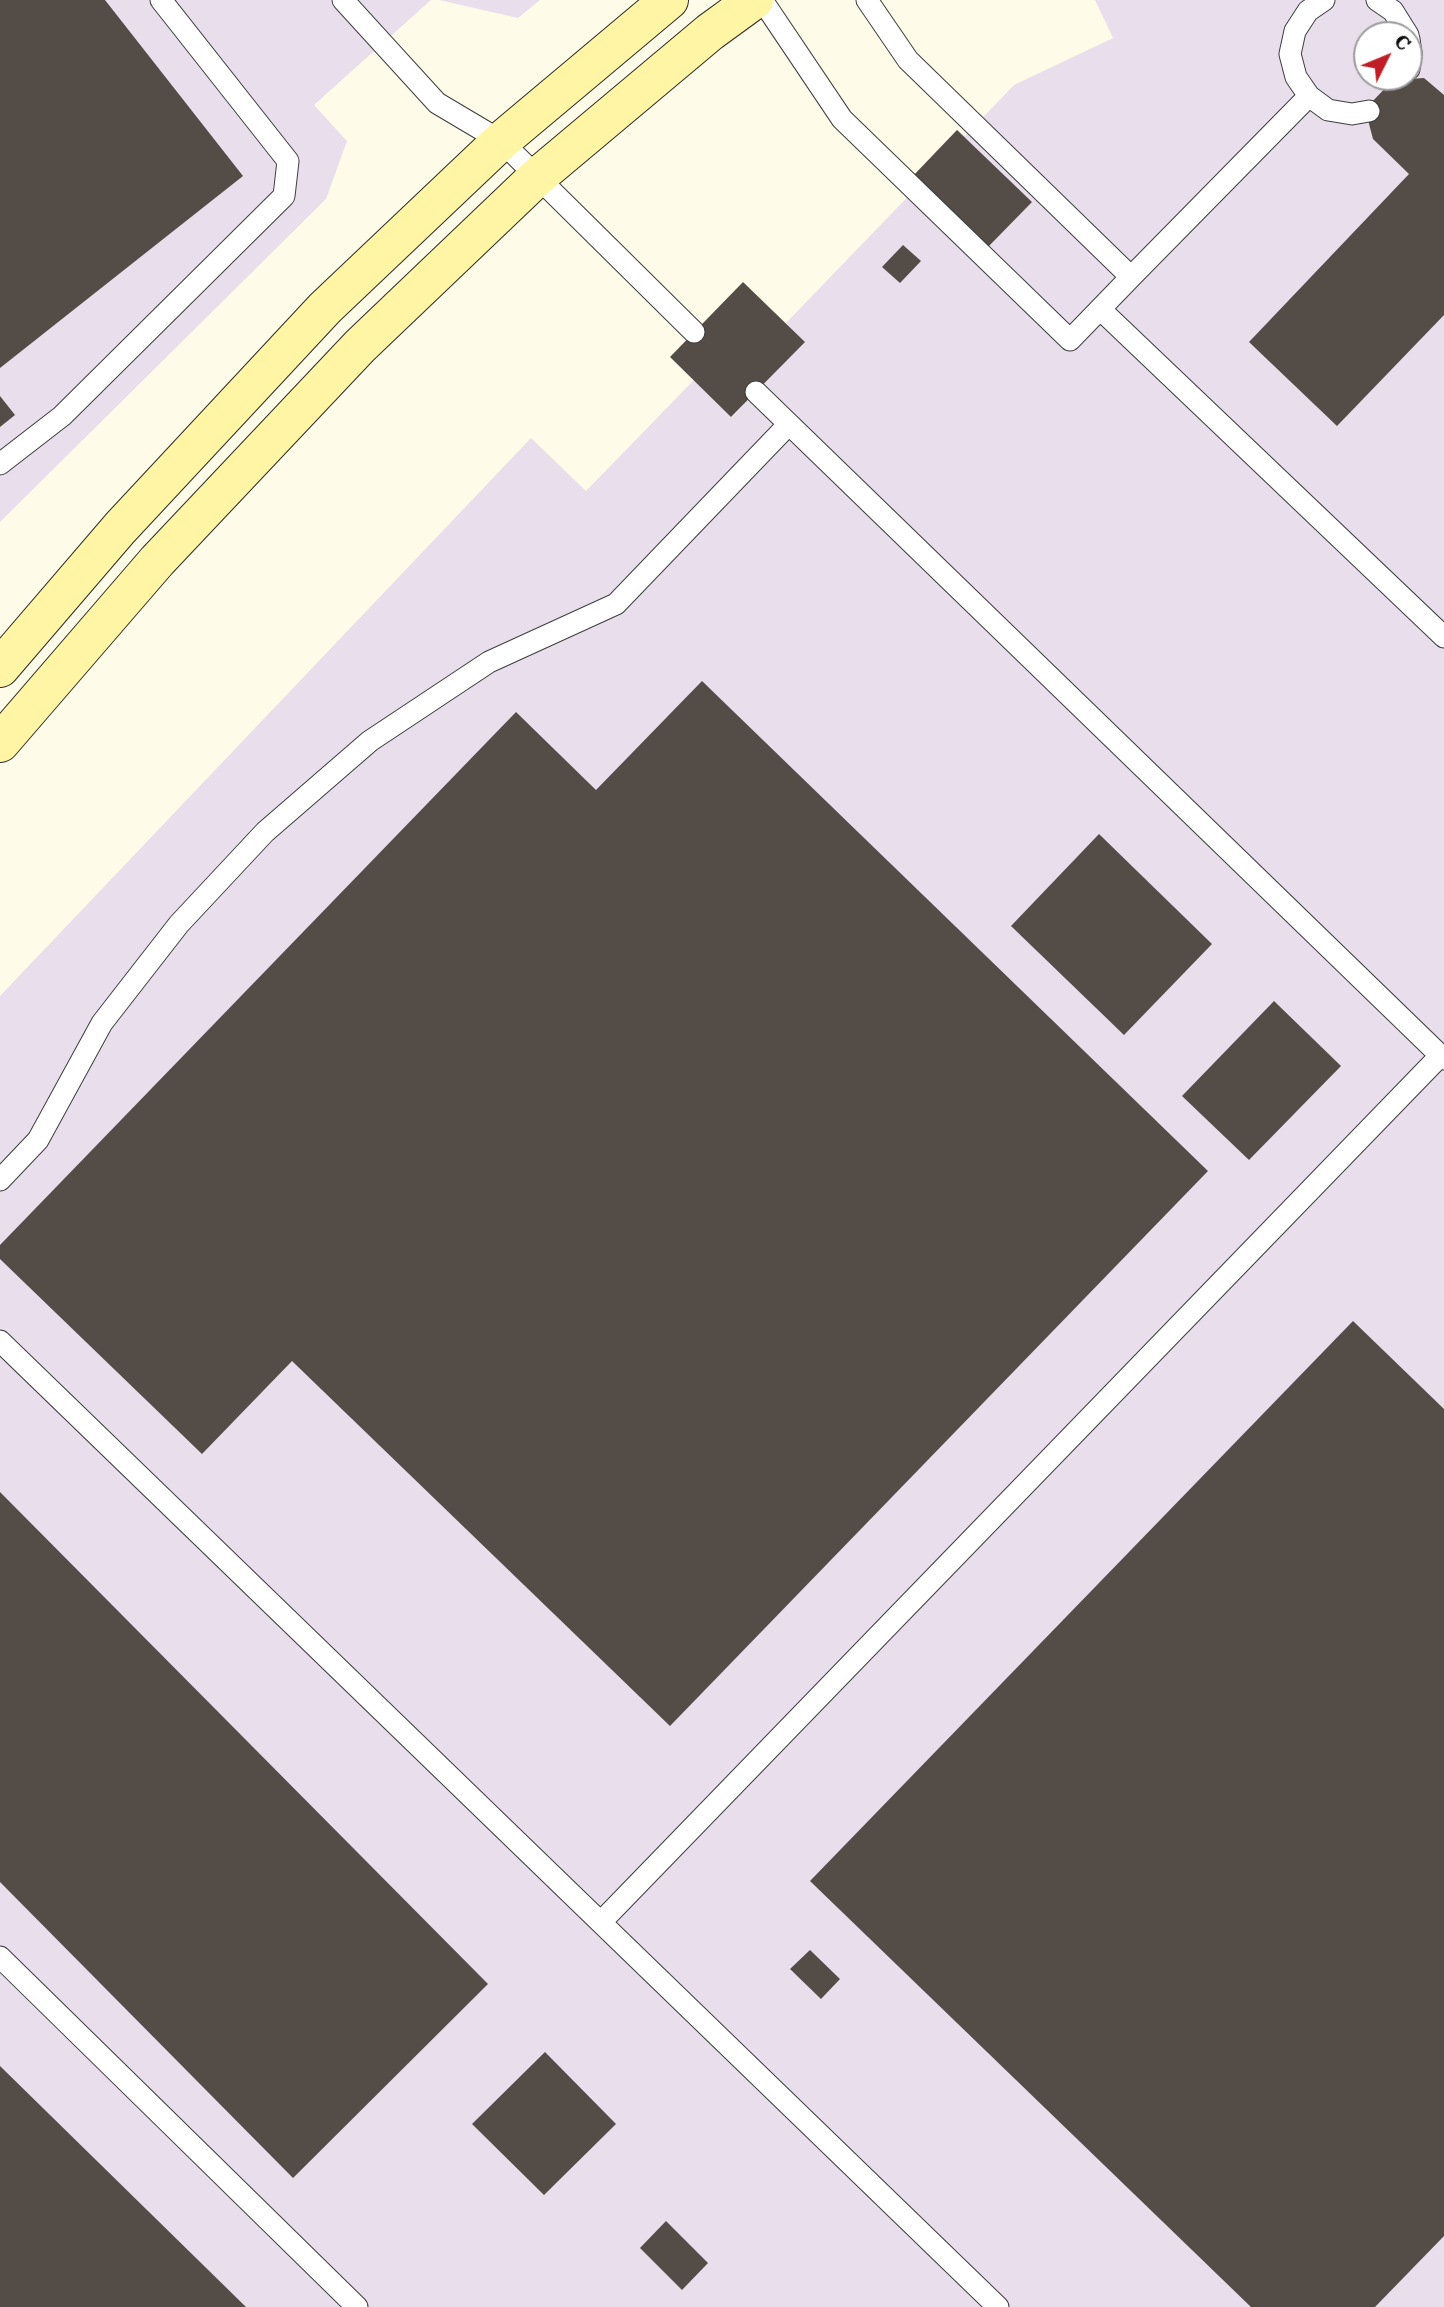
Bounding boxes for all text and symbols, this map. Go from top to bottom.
north arrow [1353,21,1423,91]
text: С [1389,30,1415,55]

